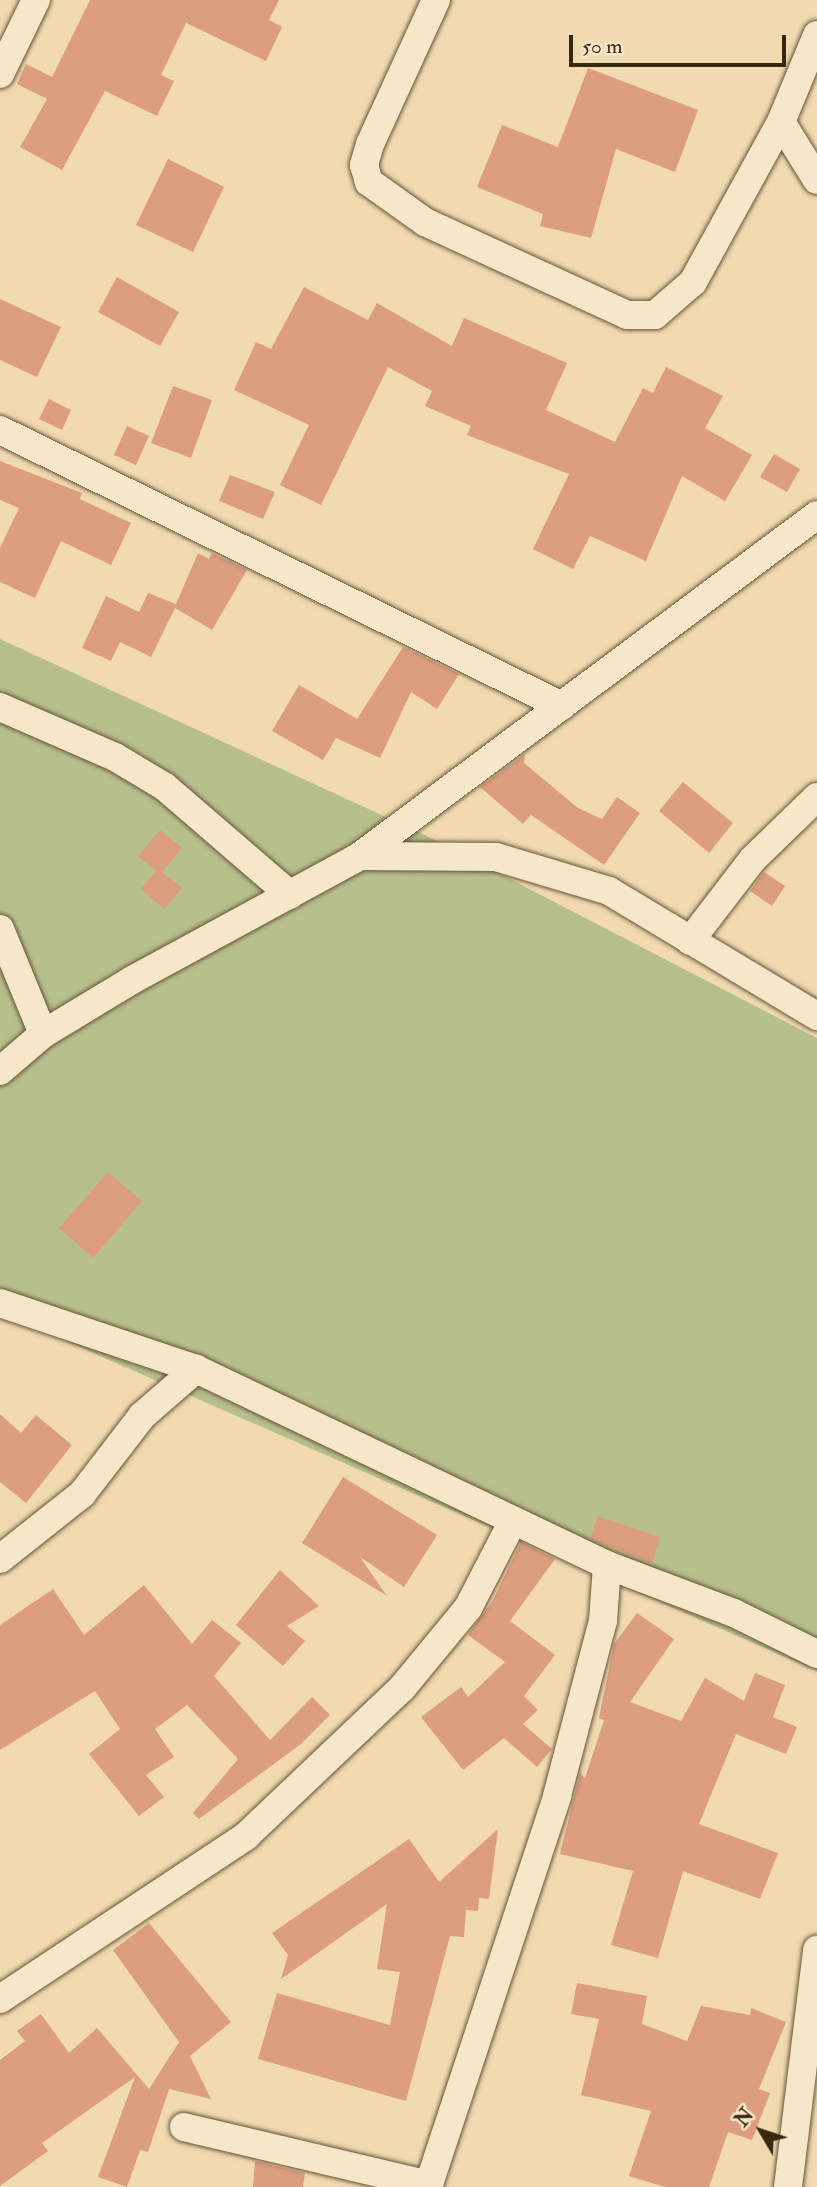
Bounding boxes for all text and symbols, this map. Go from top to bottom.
scale bar [572,21,789,65]
text: 50 m [582,33,623,60]
north arrow [726,2096,796,2166]
text: N [730,2104,759,2132]

